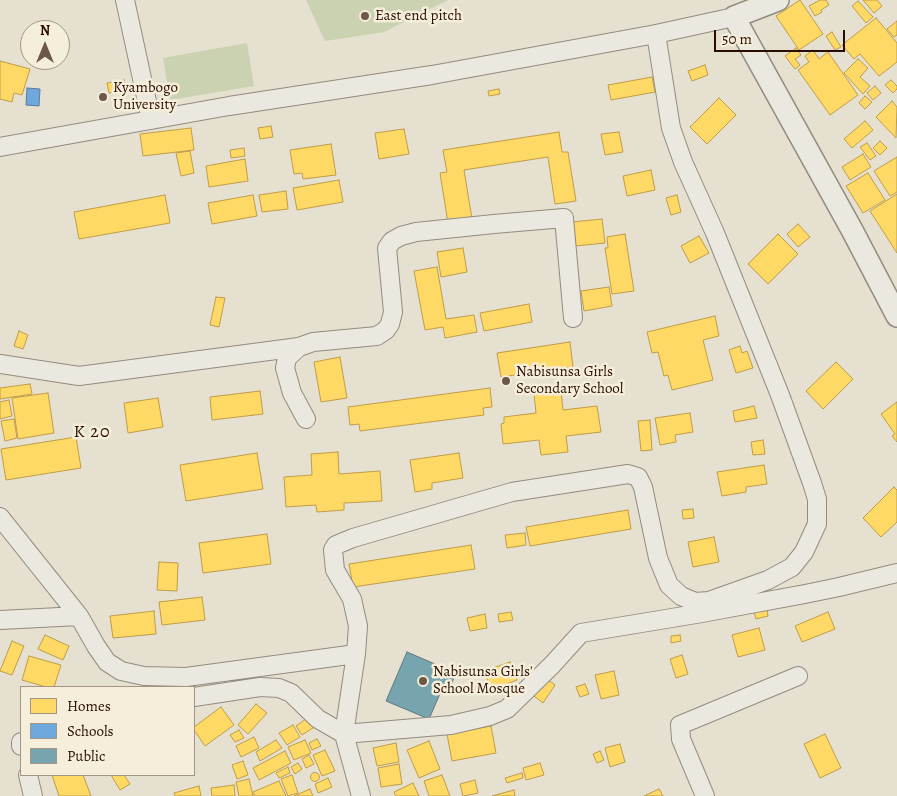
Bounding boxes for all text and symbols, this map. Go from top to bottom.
place label: East end pitch [375,7,462,25]
marker: East end pitch [359,10,371,22]
north arrow [20,20,70,70]
scale bar [717,20,848,52]
text: N [40,21,50,40]
text: 50 m [722,29,752,49]
place label: Kyambogo University [113,79,178,114]
marker: Kyambogo University [97,91,109,103]
place label: Nabisunsa Girls Secondary School [516,363,623,398]
marker: Nabisunsa Girls Secondary School [500,375,512,387]
district label: K 20 [73,422,111,444]
place label: Nabisunsa Girls' School Mosque [433,663,533,698]
marker: Nabisunsa Girls' School Mosque [417,675,429,687]
legend [20,686,195,776]
text: Homes [67,696,111,716]
text: Schools [67,721,114,741]
text: Public [67,746,105,766]

